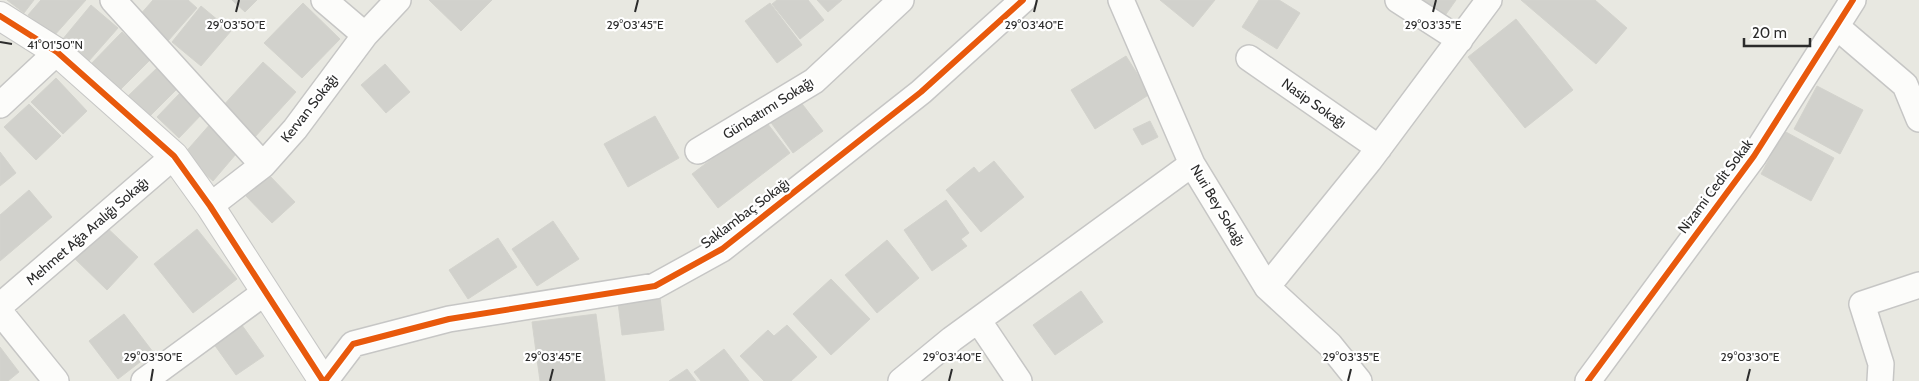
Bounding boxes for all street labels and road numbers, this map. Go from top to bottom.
street label: Kervan Sokağı [277,70,341,146]
street label: Günbatımı Sokağı [719,73,817,143]
street label: Nasip Sokağı [1278,74,1350,132]
street label: Nizami Cedit Sokak [1674,135,1757,237]
street label: Nuri Bey Sokağı [1187,161,1249,249]
street label: Mehmet Ağa Aralığı Sokağı [22,173,152,289]
street label: Saklambaç Sokağı [697,174,793,252]

